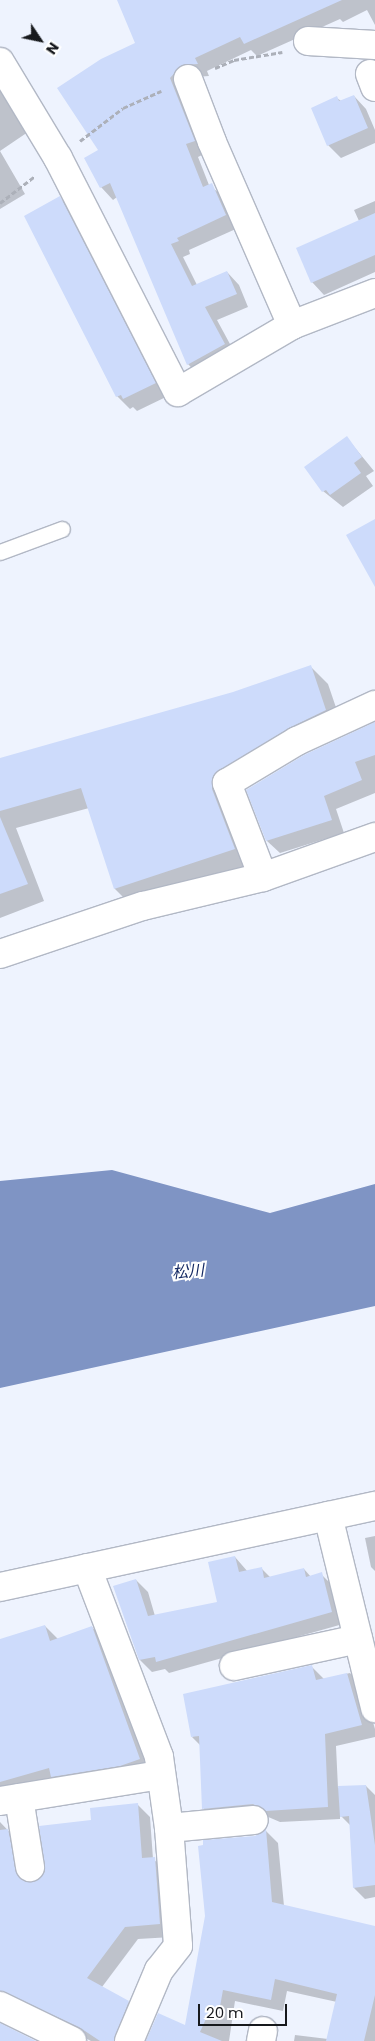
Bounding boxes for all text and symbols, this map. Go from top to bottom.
north arrow [15,15,65,65]
text: N [41,38,64,58]
water label: 松川 [171,1261,205,1283]
scale bar [200,1994,289,2026]
text: 20 m [206,2002,244,2023]

